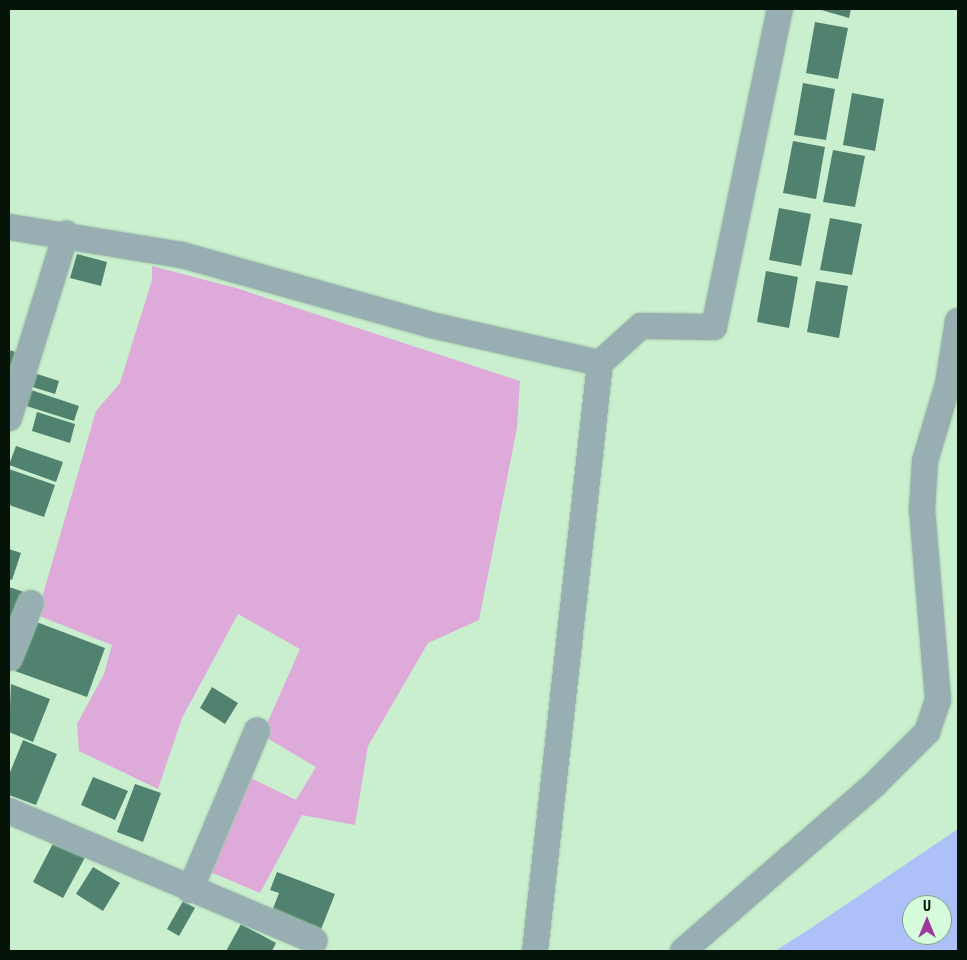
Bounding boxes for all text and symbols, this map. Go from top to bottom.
north arrow [902,895,952,945]
text: U [923,898,931,914]

